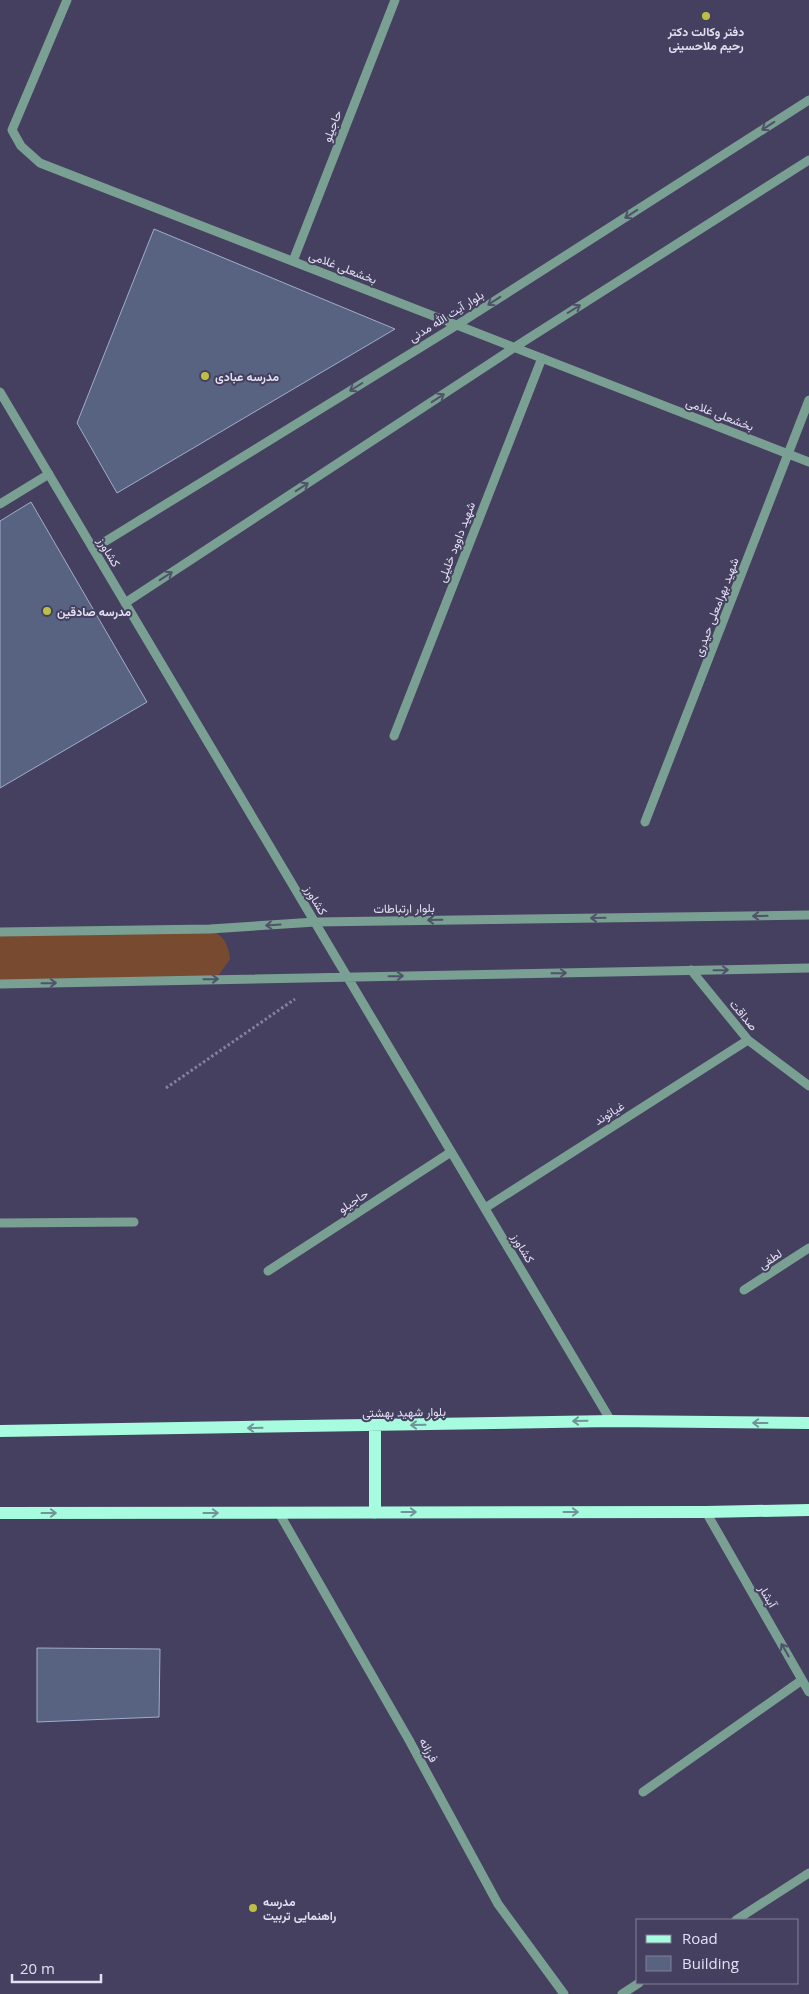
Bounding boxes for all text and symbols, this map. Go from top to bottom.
marker: دفتر وکالت دکتر رحیم ملاحسینی [700,10,712,22]
place label: دفتر وکالت دکتر رحیم ملاحسینی [667,23,744,54]
street label: حاجیلو [318,108,346,144]
one-way arrow [761,121,775,131]
one-way arrow [624,208,638,219]
street label: بخشعلی غلامی [307,246,379,288]
street label: بلوار آیت الله مدنی [405,286,487,346]
one-way arrow [487,296,501,306]
one-way arrow [567,304,581,315]
place label: مدرسه عبادی [215,368,279,385]
marker: مدرسه عبادی [199,370,211,382]
one-way arrow [350,382,364,392]
one-way arrow [430,392,444,402]
street label: بخشعلی غلامی [684,393,756,435]
one-way arrow [295,482,309,492]
street label: شهید داوود خلیلی [433,499,479,585]
street label: کشاورز [93,533,125,570]
street label: شهید بهرامعلی حیدری [689,555,743,659]
one-way arrow [159,571,173,581]
place label: مدرسه صادقین [57,603,132,620]
marker: مدرسه صادقین [41,605,53,617]
street label: کشاورز [300,881,332,918]
street label: بلوار ارتباطات [373,899,435,917]
one-way arrow [753,911,769,920]
one-way arrow [590,913,606,923]
one-way arrow [428,915,444,925]
one-way arrow [265,920,281,929]
one-way arrow [713,965,729,974]
one-way arrow [550,968,567,978]
one-way arrow [388,972,404,981]
one-way arrow [202,974,219,984]
one-way arrow [40,978,56,987]
street label: صداقت [726,996,762,1034]
street label: غیاثوند [591,1097,627,1129]
street label: حاجیلو [335,1185,371,1217]
street label: کشاورز [507,1229,539,1266]
street label: لطفی [755,1245,785,1273]
street label: بلوار شهید بهشتی [362,1403,446,1421]
one-way arrow [573,1417,589,1426]
one-way arrow [753,1418,769,1428]
one-way arrow [410,1420,426,1430]
one-way arrow [248,1423,264,1432]
one-way arrow [400,1507,416,1517]
one-way arrow [562,1507,579,1517]
one-way arrow [40,1508,56,1518]
one-way arrow [202,1508,219,1518]
street label: آبشار [754,1581,782,1612]
one-way arrow [779,1643,789,1657]
street label: فرزانه [415,1735,443,1765]
place label: مدرسه راهنمایی تربیت [263,1893,336,1924]
marker: مدرسه راهنمایی تربیت [247,1902,259,1914]
legend [636,1919,799,1984]
text: Road [682,1928,718,1948]
scale bar [12,1952,101,1984]
text: Building [682,1953,739,1973]
text: 20 m [20,1958,55,1978]

